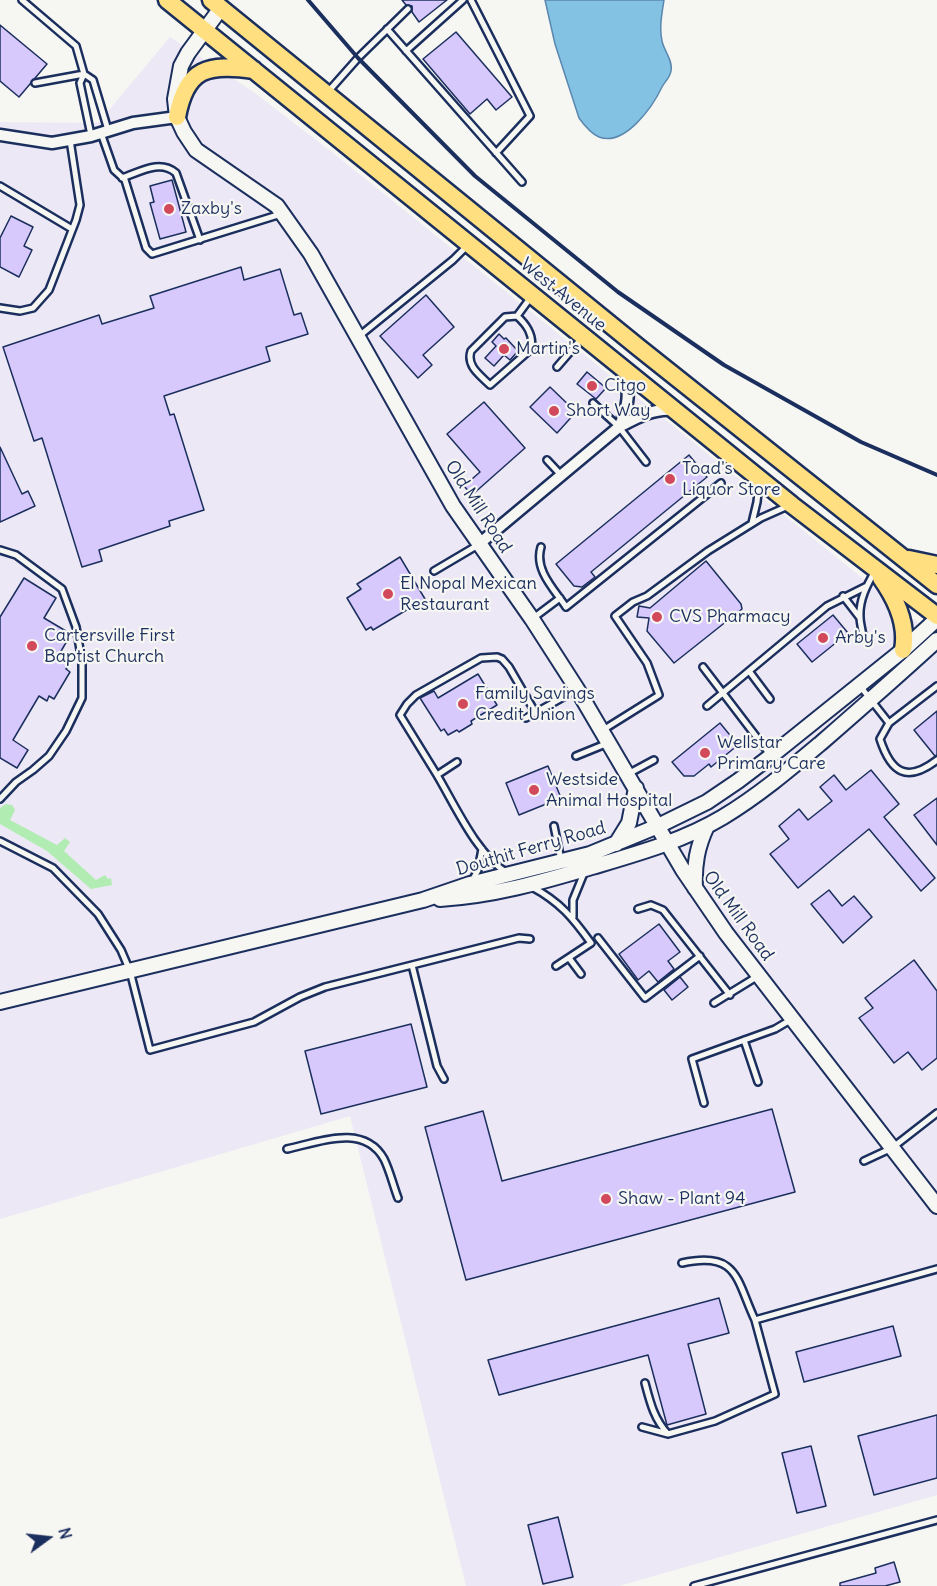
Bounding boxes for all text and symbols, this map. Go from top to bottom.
place label: Zaxby's [181,198,242,220]
marker: Zaxby's [162,202,176,216]
street label: West Avenue [516,254,610,336]
place label: Martin's [516,338,580,360]
marker: Martin's [497,342,511,356]
place label: Citgo [604,375,646,397]
marker: Citgo [585,379,599,393]
place label: Short Way [566,400,650,422]
marker: Short Way [547,404,561,418]
street label: Old Mill Road [440,457,516,557]
place label: Toad's Liquor Store [682,458,780,500]
marker: Toad's Liquor Store [663,472,677,486]
place label: El Nopal Mexican Restaurant [400,573,537,616]
marker: El Nopal Mexican Restaurant [381,587,395,601]
place label: CVS Pharmacy [669,606,791,628]
marker: CVS Pharmacy [650,610,664,624]
place label: Cartersville First Baptist Church [44,625,175,668]
place label: Arby's [835,627,886,649]
marker: Arby's [816,631,830,645]
marker: Cartersville First Baptist Church [25,639,39,653]
place label: Family Savings Credit Union [475,683,595,726]
marker: Family Savings Credit Union [456,697,470,711]
place label: Wellstar Primary Care [717,732,826,774]
marker: Wellstar Primary Care [698,746,712,760]
place label: Westside Animal Hospital [546,769,672,812]
marker: Westside Animal Hospital [527,783,541,797]
street label: Douthit Ferry Road [454,817,608,881]
street label: Old Mill Road [698,867,778,965]
place label: Shaw - Plant 94 [618,1188,746,1210]
marker: Shaw - Plant 94 [599,1192,613,1206]
north arrow [18,1508,78,1568]
text: N [54,1525,76,1541]

